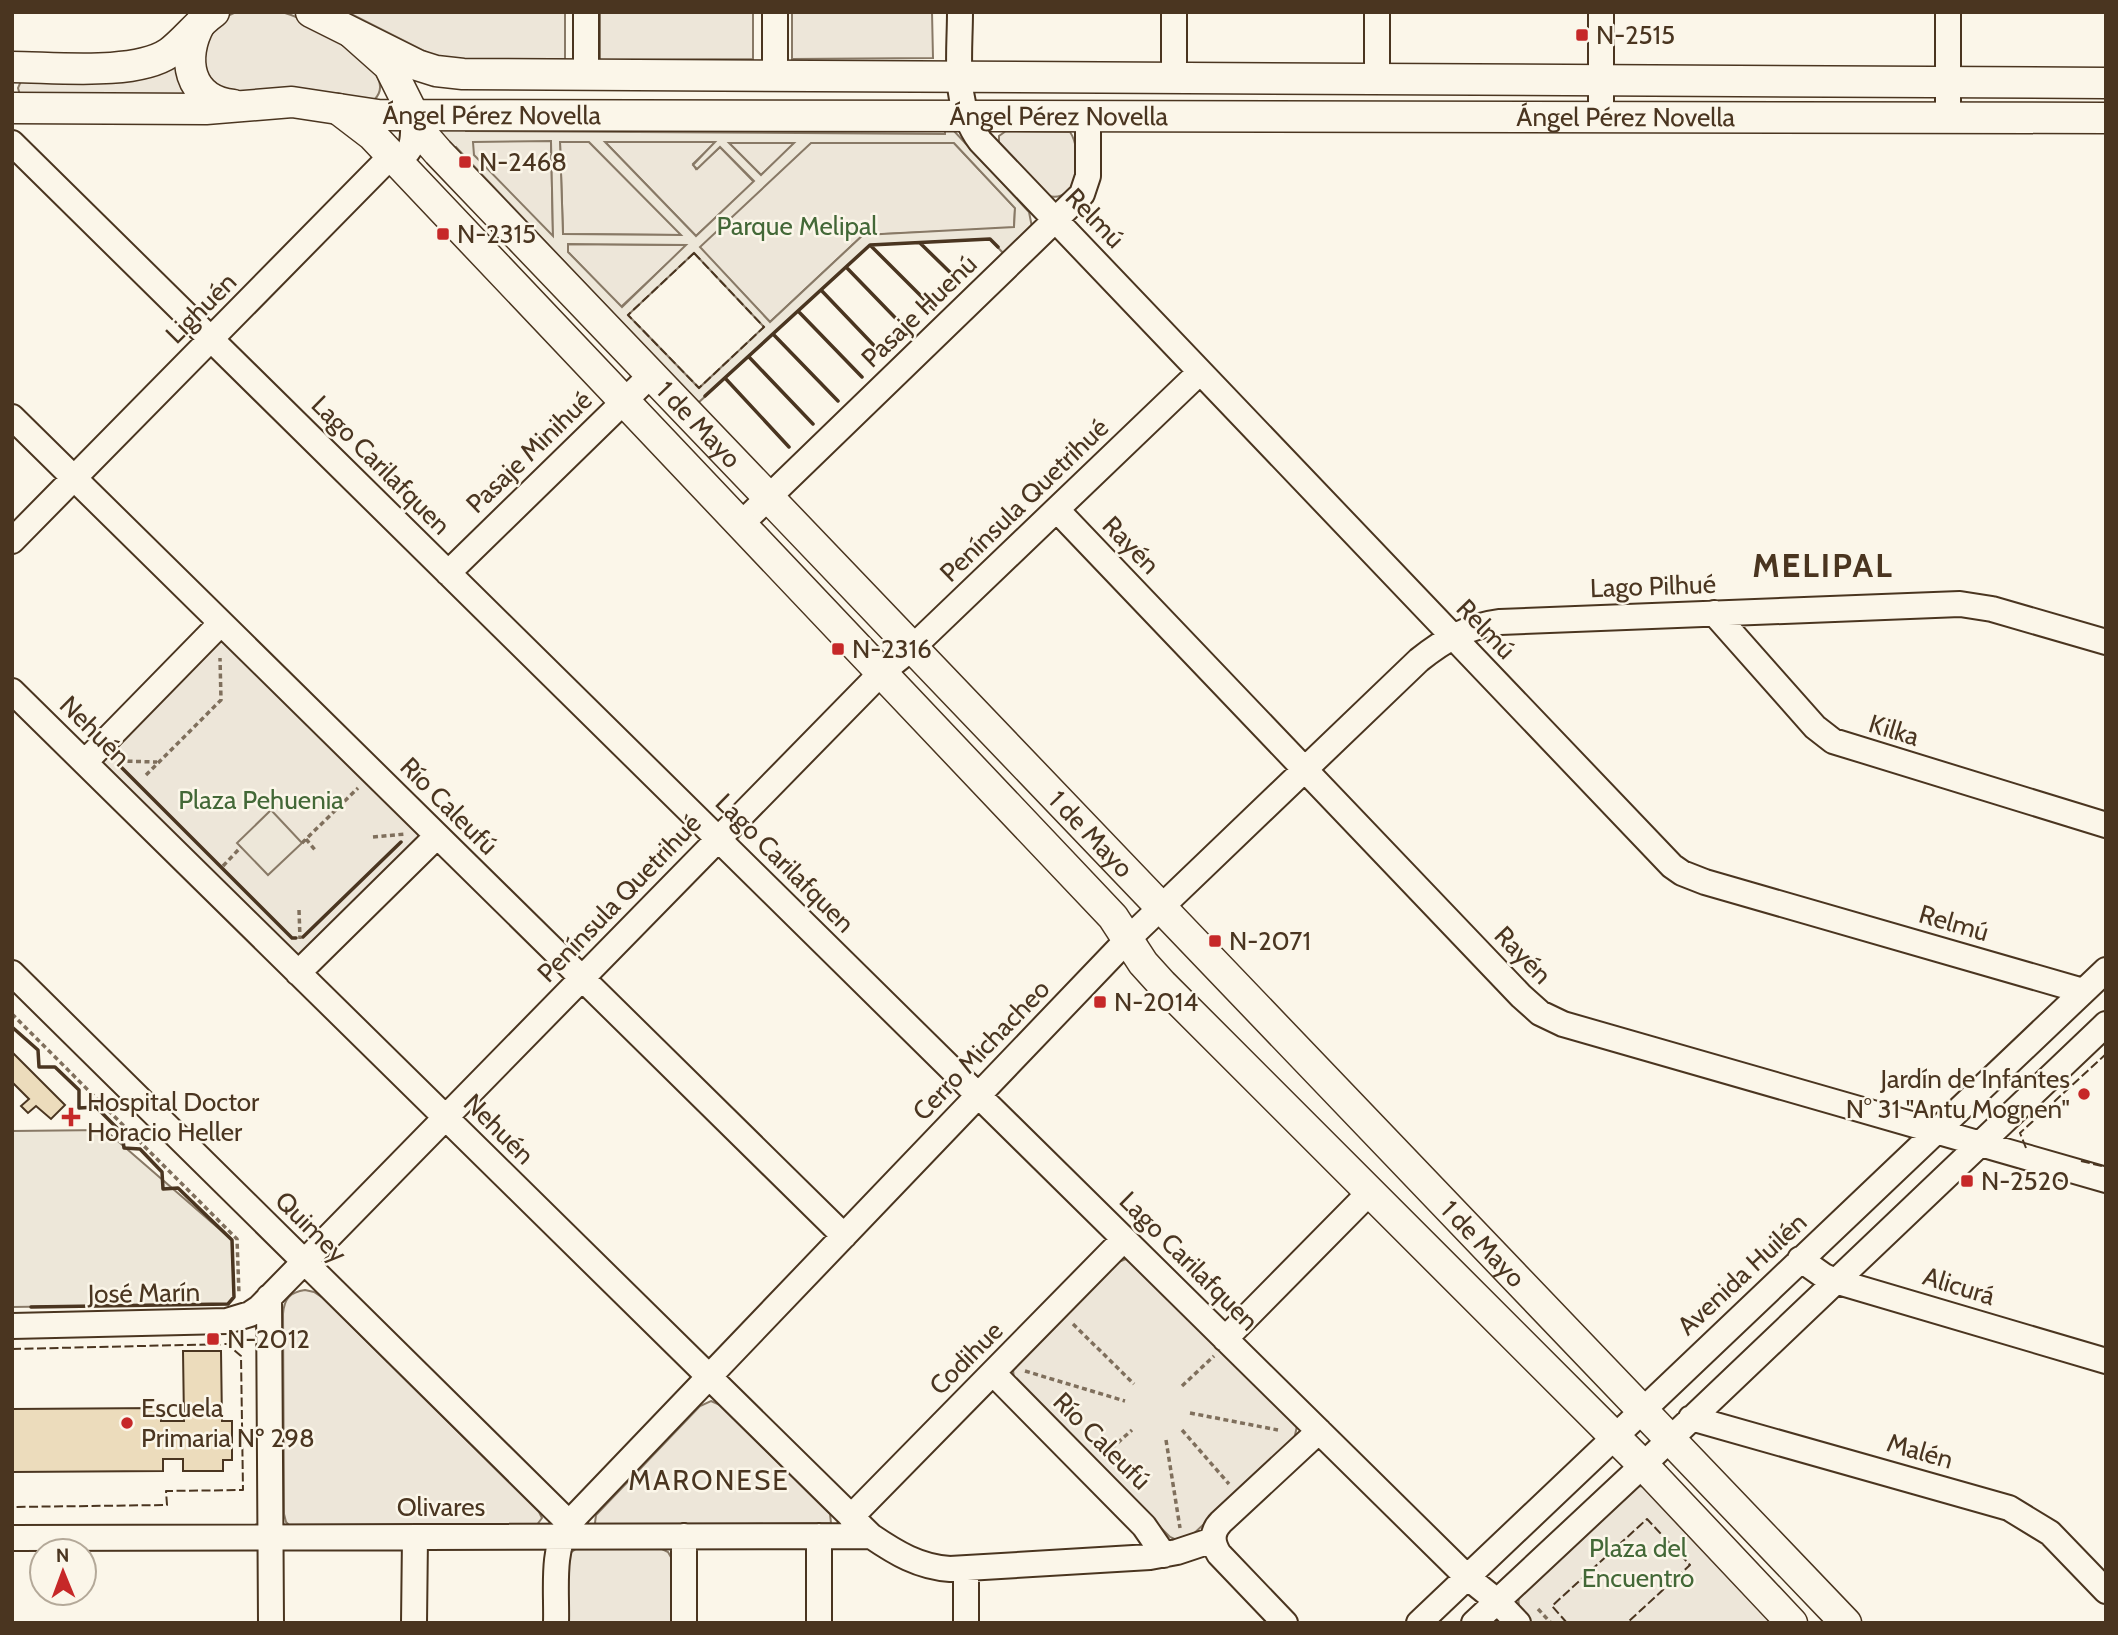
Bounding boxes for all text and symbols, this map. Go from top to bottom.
place label: N-2515 [1596,19,1675,51]
marker: N-2515 [1574,27,1590,43]
street label: Ángel Pérez Novella [382,99,602,131]
street label: Ángel Pérez Novella [949,100,1169,132]
street label: Ángel Pérez Novella [1516,101,1736,133]
place label: N-2468 [479,146,567,178]
marker: N-2468 [457,154,473,170]
street label: Relmú [1059,181,1131,255]
park label: Parque Melipal [717,210,878,242]
place label: N-2315 [457,218,536,250]
marker: N-2315 [435,226,451,242]
street label: Pasaje Huenú [855,248,983,374]
street label: Lighuén [159,266,243,350]
street label: 1 de Mayo [650,374,748,475]
street label: Pasaje Minihué [459,384,599,520]
street label: Lago Carilafquen [305,389,457,541]
street label: Península Quetrihué [933,412,1115,588]
street label: Rayén [1096,509,1166,581]
district label: MELIPAL [1752,545,1894,585]
street label: Lago Pilhué [1589,568,1717,604]
street label: Relmú [1450,592,1522,666]
place label: N-2316 [852,633,932,665]
marker: N-2316 [830,641,846,657]
street label: Nehuén [53,689,137,773]
street label: Kilka [1865,707,1924,753]
street label: Río Caleufú [394,751,504,861]
park label: Plaza Pehuenia [178,784,344,816]
street label: 1 de Mayo [1042,784,1140,884]
street label: Lago Carilafquen [709,787,861,939]
street label: Península Quetrihué [531,807,707,989]
street label: Relmú [1915,898,1993,948]
street label: Rayén [1488,919,1558,991]
place label: N-2071 [1229,925,1311,957]
marker: N-2071 [1207,933,1223,949]
street label: Cerro Michacheo [906,973,1056,1127]
place label: N-2014 [1114,986,1198,1018]
marker: N-2014 [1092,994,1108,1010]
place label: Jardín de Infantes N° 31 "Antu Mognen" [1846,1063,2070,1125]
place label: Hospital Doctor Horacio Heller [87,1086,260,1148]
marker: Jardín de Infantes N° 31 "Antu Mognen" [2076,1086,2092,1102]
street label: Nehuén [457,1087,541,1171]
marker: Hospital Doctor Horacio Heller [61,1107,81,1127]
place label: N-2520 [1981,1165,2069,1197]
marker: N-2520 [1959,1173,1975,1189]
street label: Quimey [269,1185,353,1269]
street label: Lago Carilafquen [1113,1185,1265,1337]
street label: 1 de Mayo [1434,1194,1532,1294]
street label: Avenida Huilén [1671,1206,1813,1342]
street label: Alicurá [1919,1260,1999,1312]
street label: José Marín [87,1276,200,1310]
street label: Codihue [923,1315,1009,1401]
place label: N-2012 [227,1323,310,1355]
marker: N-2012 [205,1331,221,1347]
street label: Río Caleufú [1047,1386,1157,1496]
place label: Escuela Primaria Nº 298 [141,1392,315,1454]
marker: Escuela Primaria Nº 298 [119,1415,135,1431]
street label: Malén [1883,1426,1957,1476]
district label: MARONESE [628,1463,790,1497]
street label: Olivares [397,1491,486,1523]
park label: Plaza del Encuentro [1582,1532,1694,1594]
north arrow [28,1537,98,1607]
text: N [56,1544,70,1567]

